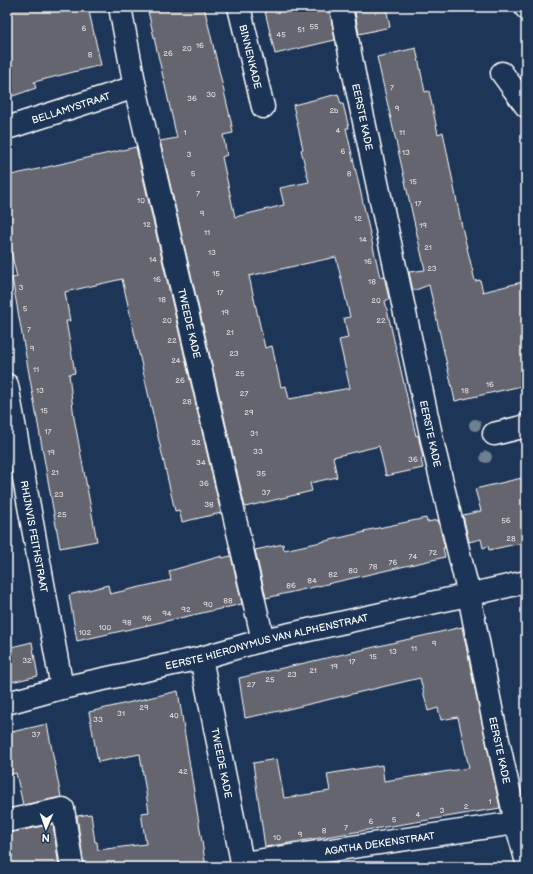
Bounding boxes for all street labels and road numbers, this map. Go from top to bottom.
street label: BINNENKADE [236,24,264,91]
street label: EERSTE KADE [349,83,375,152]
street label: BELLAMYSTRAAT [30,90,112,127]
street label: TWEEDE KADE [175,287,203,360]
street label: EERSTE KADE [417,399,443,469]
street label: RHIJNVIS FEITHSTRAAT [17,480,50,594]
street label: EERSTE HIERONYMUS VAN ALPHENSTRAAT [164,612,370,673]
street label: EERSTE KADE [486,716,512,785]
street label: TWEEDE KADE [208,727,234,800]
street label: AGATHA DEKENSTRAAT [324,830,436,858]

